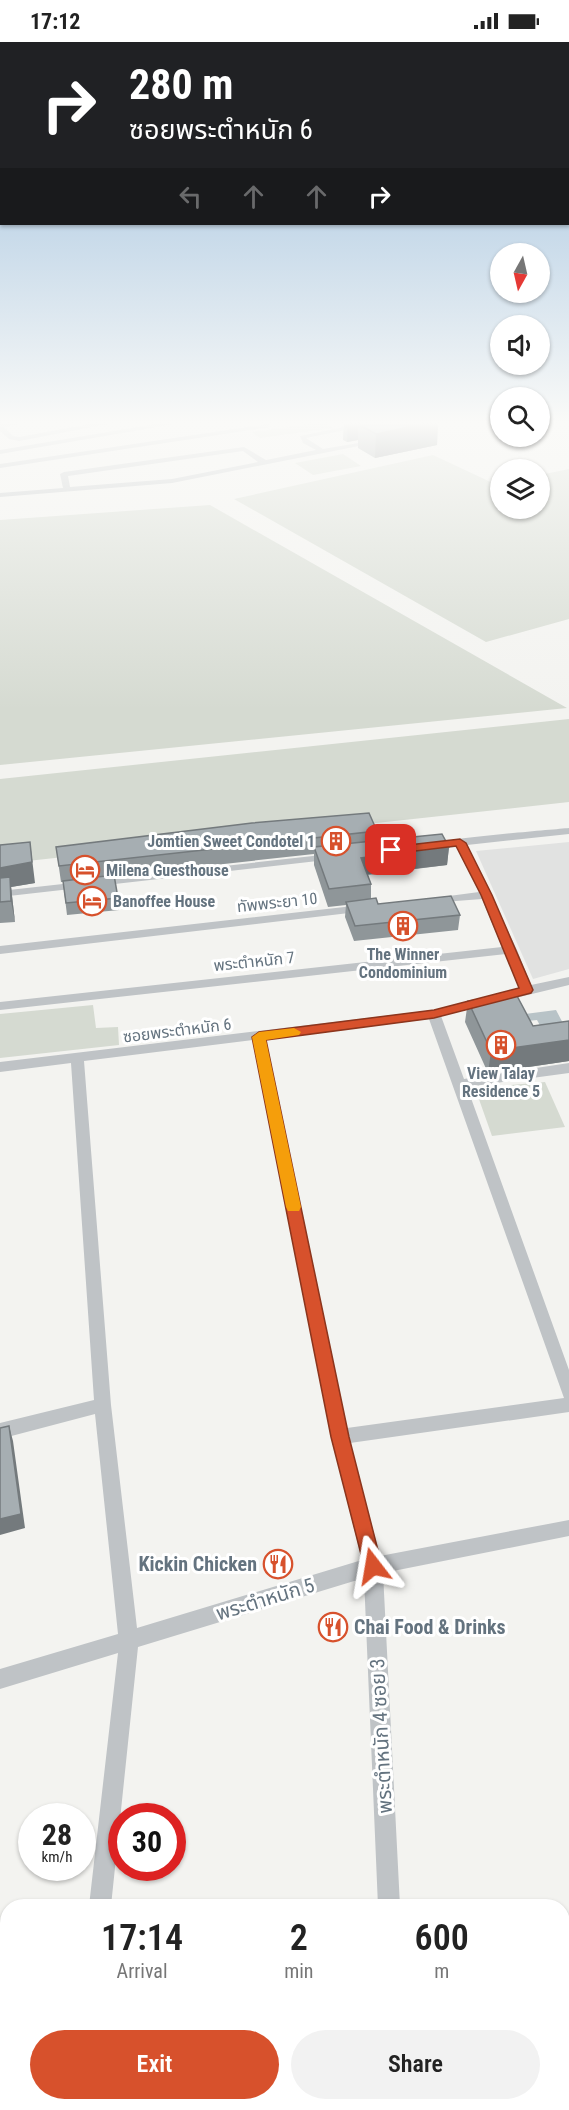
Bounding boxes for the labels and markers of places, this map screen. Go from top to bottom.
pin [365,824,416,875]
building icon: Jomtien Sweet Condotel 1 [320,825,352,857]
place label: Jomtien Sweet Condotel 1 [147,832,315,851]
hotel icon: Milena Guesthouse [69,854,101,886]
place label: Milena Guesthouse [106,861,229,880]
hotel icon: Banoffee House [76,885,108,917]
place label: Banoffee House [113,892,216,911]
building icon: The Winner Condominium [387,910,419,942]
place label: The Winner Condominium [359,945,447,982]
building icon: View Talay Residence 5 [485,1029,517,1061]
place label: View Talay Residence 5 [462,1064,540,1101]
restaurant icon: Kickin Chicken [262,1548,294,1580]
place label: Kickin Chicken [138,1552,257,1576]
restaurant icon: Chai Food & Drinks [317,1611,349,1643]
place label: Chai Food & Drinks [354,1615,506,1639]

